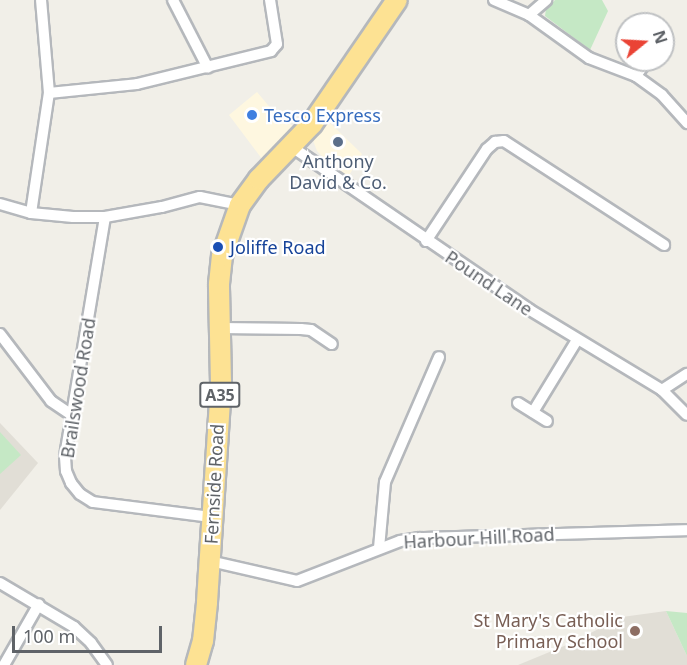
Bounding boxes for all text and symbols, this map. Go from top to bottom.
north arrow [615,12,675,72]
text: N [648,27,673,47]
place label: Tesco Express [264,104,381,126]
marker: Tesco Express [245,108,259,122]
marker: Anthony David & Co. [331,135,345,149]
place label: Anthony David & Co. [289,151,387,194]
place label: Joliffe Road [230,236,326,258]
marker: Joliffe Road [211,240,225,254]
street label: Pound Lane [441,246,537,320]
street label: Brailswood Road [56,316,100,460]
road number: A35 [199,382,241,408]
street label: Fernside Road [200,423,228,545]
street label: Harbour Hill Road [403,523,555,553]
place label: St Mary's Catholic Primary School [473,610,623,652]
scale bar [15,614,165,652]
text: 100 m [23,624,75,648]
marker: St Mary's Catholic Primary School [628,624,642,638]

